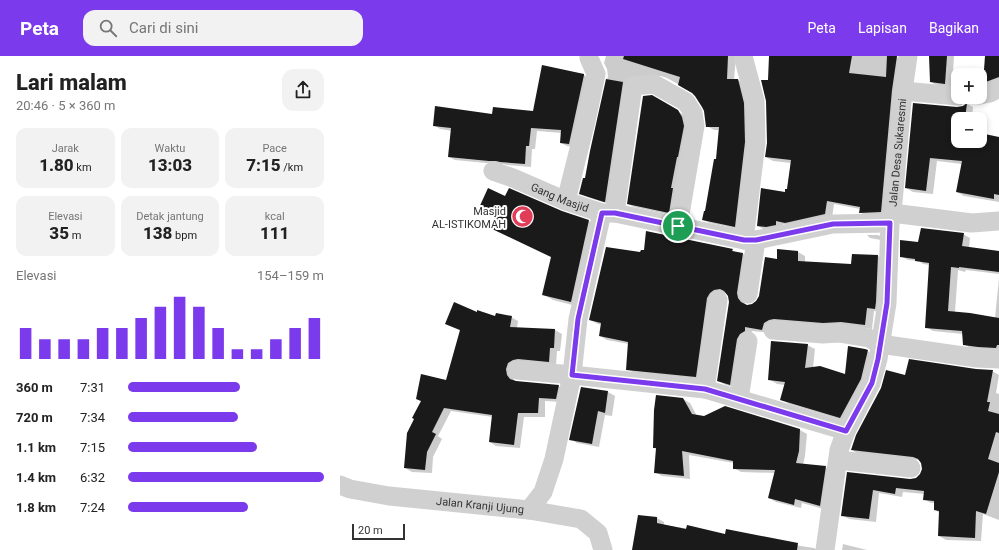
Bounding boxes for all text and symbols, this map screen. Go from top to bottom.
search box [83,10,363,46]
text: Peta [20,17,59,40]
icon: search [97,17,119,39]
text: Cari di sini [129,19,199,37]
text: Peta [808,20,836,36]
text: Lapisan [858,20,907,36]
text: Bagikan [929,20,979,36]
map controls [951,68,987,148]
button: + [951,68,987,104]
button: share [282,69,324,111]
text: Lari malam [16,70,127,95]
text: 20:46 · 5 × 360 m [16,98,115,113]
street label: Jalan Desa Sukaresmi [886,98,909,207]
button: − [951,112,987,148]
text: Jarak [52,142,79,155]
text: Waktu [155,142,185,155]
text: Pace [262,142,287,155]
text: 1.80 [39,155,74,175]
text: 13:03 [148,155,192,175]
text: 7:15 [246,155,281,175]
text: km [74,161,92,174]
text: /km [281,161,303,174]
street label: Gang Masjid [529,180,591,215]
mosque icon: Masjid AL-ISTIKOMAH [509,204,535,230]
place label: Masjid AL-ISTIKOMAH [432,205,506,231]
pin [661,209,695,243]
text: Elevasi [48,210,82,223]
text: Detak jantung [136,210,204,223]
text: kcal [265,210,285,223]
icon: arrive [667,215,689,237]
text: 35 [49,223,69,243]
text: 138 [143,223,172,243]
text: 111 [260,223,289,243]
text: m [69,229,81,242]
text: bpm [172,229,197,242]
text: Elevasi [16,268,57,283]
text: 154–159 m [257,268,324,283]
text: 360 m [16,380,53,395]
text: 7:31 [80,380,105,395]
text: 720 m [16,410,53,425]
text: 7:34 [80,410,105,425]
text: 1.1 km [16,440,56,455]
text: 7:15 [80,440,105,455]
text: 1.4 km [16,470,56,485]
text: 6:32 [80,470,105,485]
street label: Jalan Kranji Ujung [436,494,525,516]
text: 1.8 km [16,500,56,515]
text: 7:24 [80,500,105,515]
scale bar [352,522,405,541]
text: 20 m [358,524,383,537]

